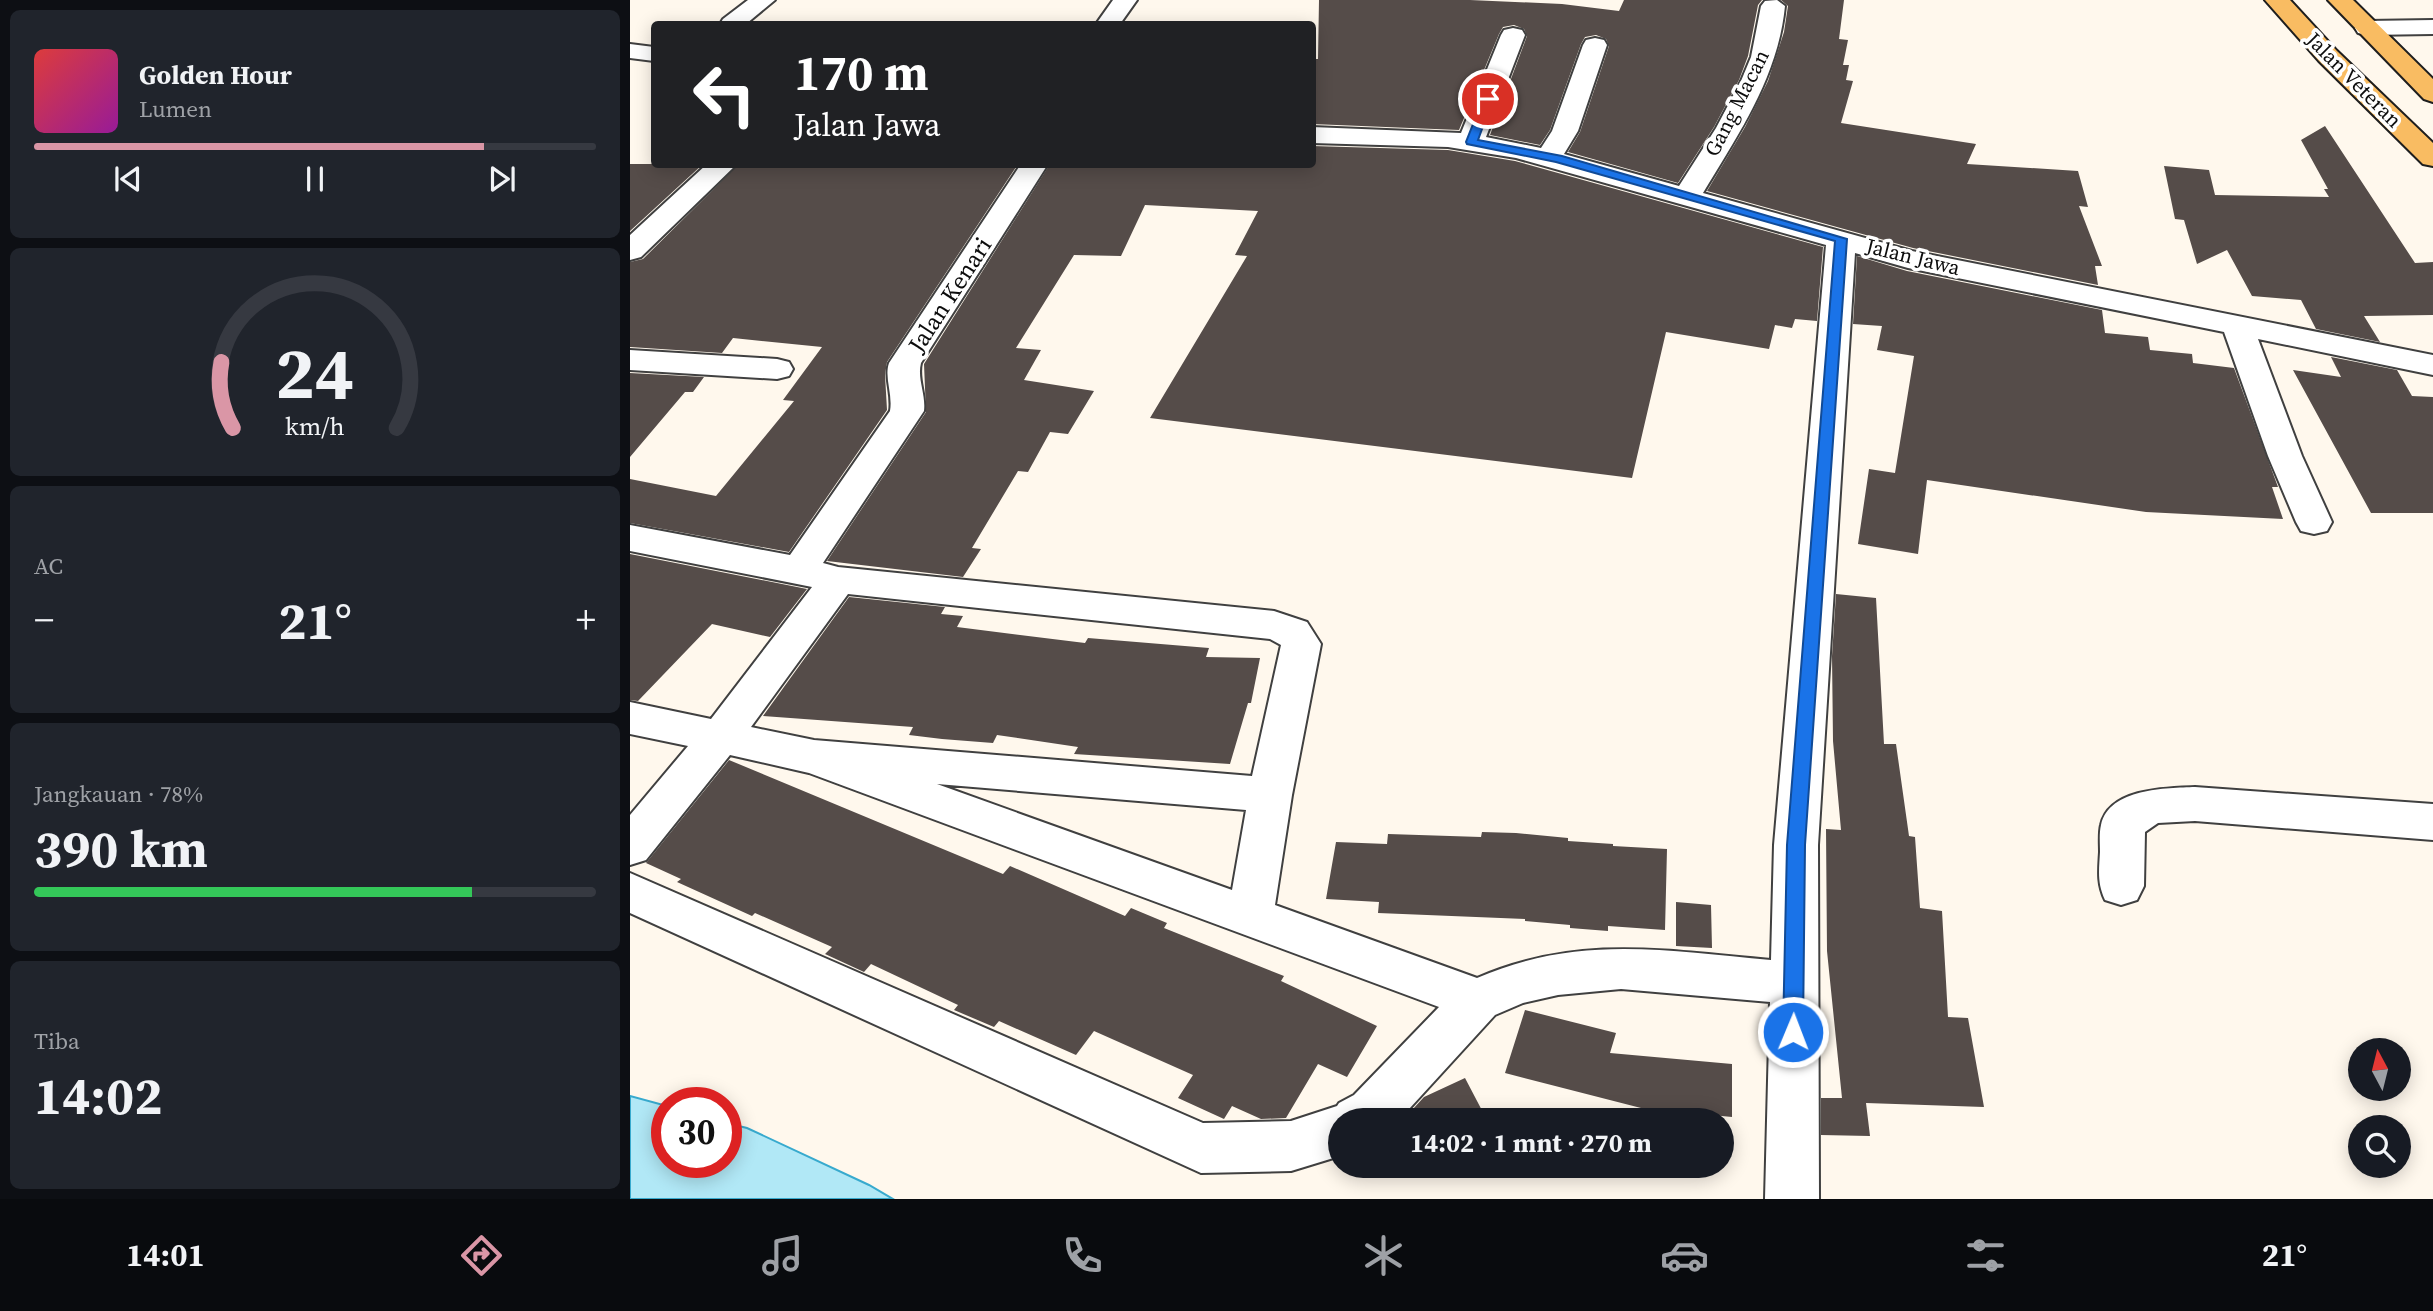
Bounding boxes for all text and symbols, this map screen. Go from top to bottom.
street label: Jalan Veteran [2299,25,2409,134]
text: 170 m [794,39,929,106]
street label: Gang Macan [1697,44,1776,161]
icon: left [679,49,770,140]
text: Golden Hour [139,57,292,93]
pin [1458,69,1518,129]
icon: arrive [1469,80,1507,118]
text: Lumen [139,93,212,125]
text: Jalan Jawa [794,103,941,147]
icon: previous [109,160,147,198]
icon: pause [296,160,334,198]
icon: next [483,160,521,198]
street label: Jalan Kenari [899,231,999,360]
street label: Jalan Jawa [1862,231,1964,282]
text: 24 [276,323,354,422]
text: km/h [285,408,345,442]
text: AC [34,550,63,582]
text: 21° [278,585,352,656]
text: − [34,594,54,646]
text: + [576,594,596,646]
text: Jangkauan · 78% [34,778,203,810]
text: 390 km [34,813,208,884]
position arrow [1756,995,1830,1069]
text: Tiba [34,1025,80,1057]
north arrow [2348,1038,2412,1101]
map controls [2348,1038,2411,1178]
text: 14:02 [34,1060,162,1131]
speed limit sign: 30 [651,1087,742,1178]
button: search [2348,1115,2411,1178]
text: 14:02 · 1 mnt · 270 m [1410,1125,1652,1161]
icon: directions [457,1231,506,1280]
icon: music [758,1231,807,1280]
icon: phone [1058,1231,1107,1280]
icon: climate [1359,1231,1408,1280]
icon: car [1660,1231,1709,1280]
icon: filters [1961,1231,2010,1280]
text: 14:01 [126,1233,205,1277]
text: 21° [2262,1233,2307,1277]

